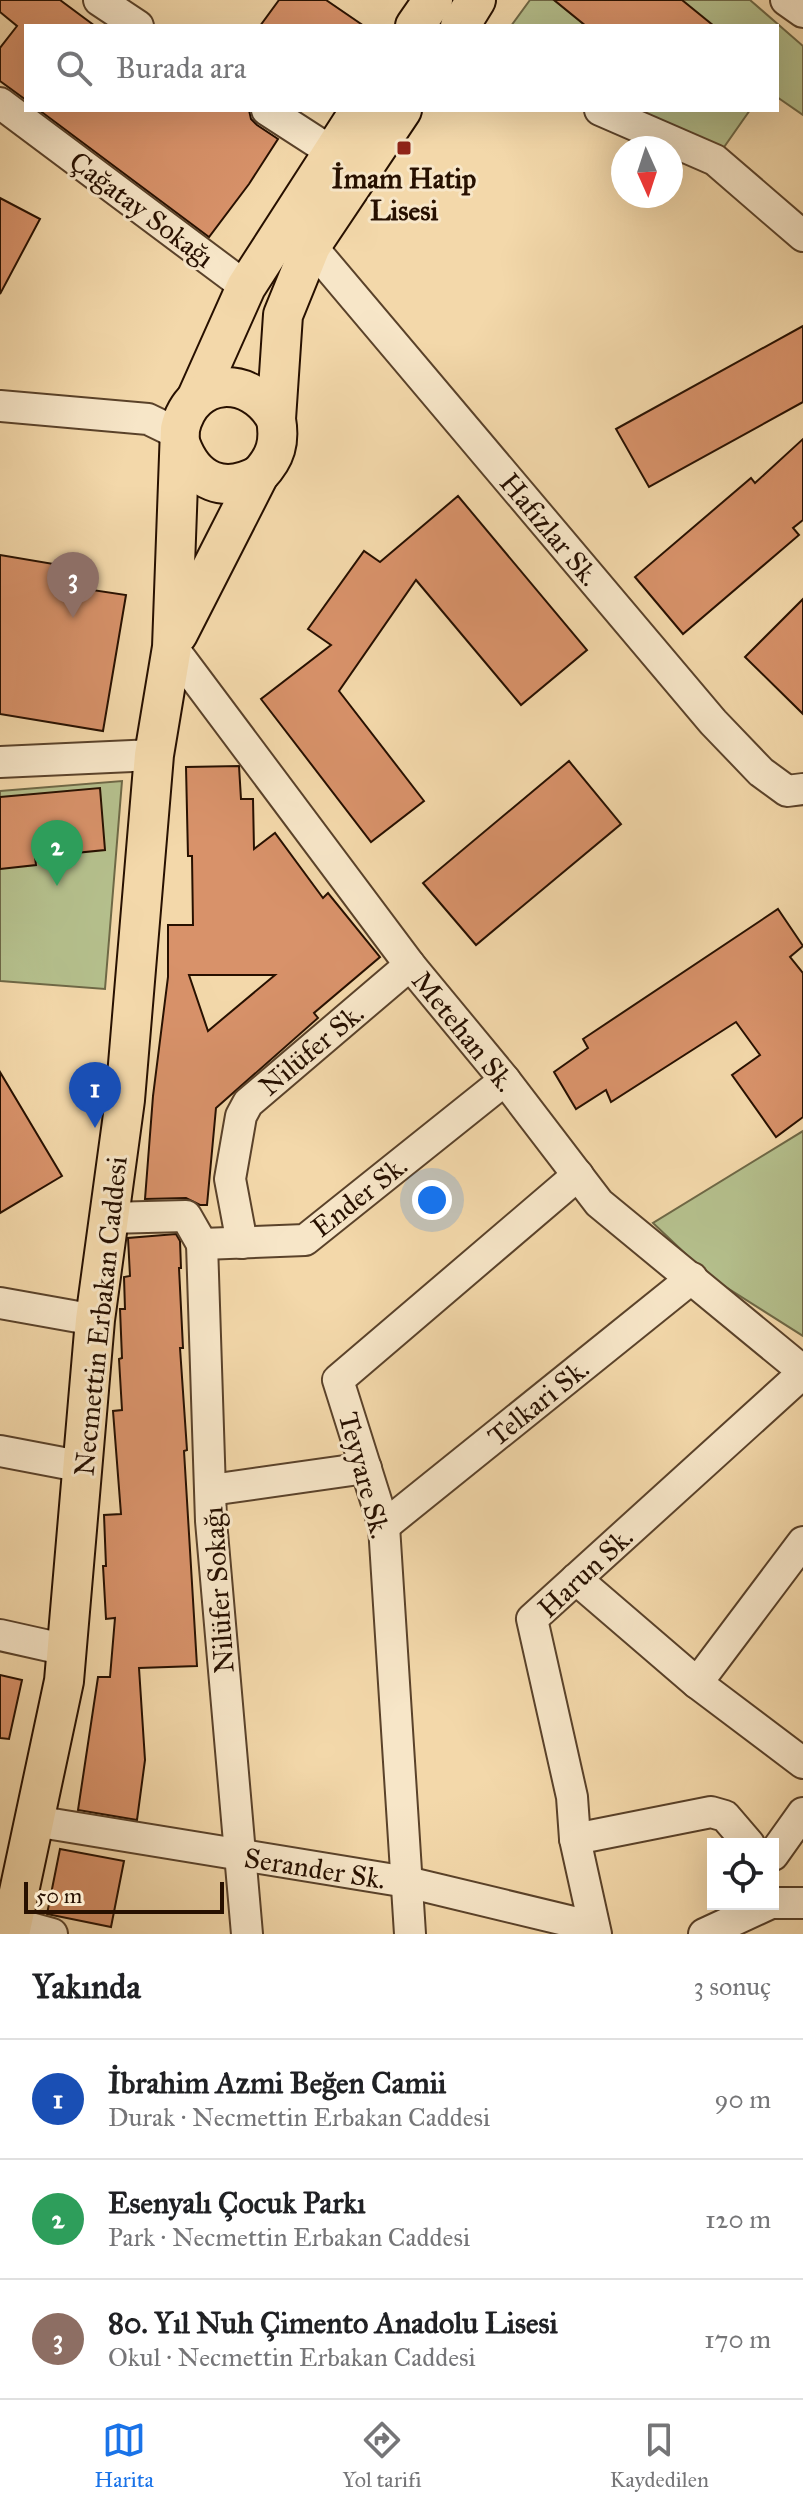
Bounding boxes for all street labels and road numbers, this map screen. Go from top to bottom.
street label: Çağatay Sokağı [62,144,221,275]
street label: Hafızlar Sk. [492,466,607,593]
street label: Metehan Sk. [404,964,523,1099]
street label: Nilüfer Sk. [252,995,371,1103]
street label: Ender Sk. [304,1148,414,1245]
street label: Necmettin Erbakan Caddesi [66,1154,135,1478]
street label: Telkari Sk. [481,1351,596,1454]
street label: Teyyare Sk. [331,1408,398,1542]
street label: Nilüfer Sokağı [195,1505,242,1674]
street label: Harun Sk. [530,1519,640,1625]
street label: Serander Sk. [242,1840,388,1897]

